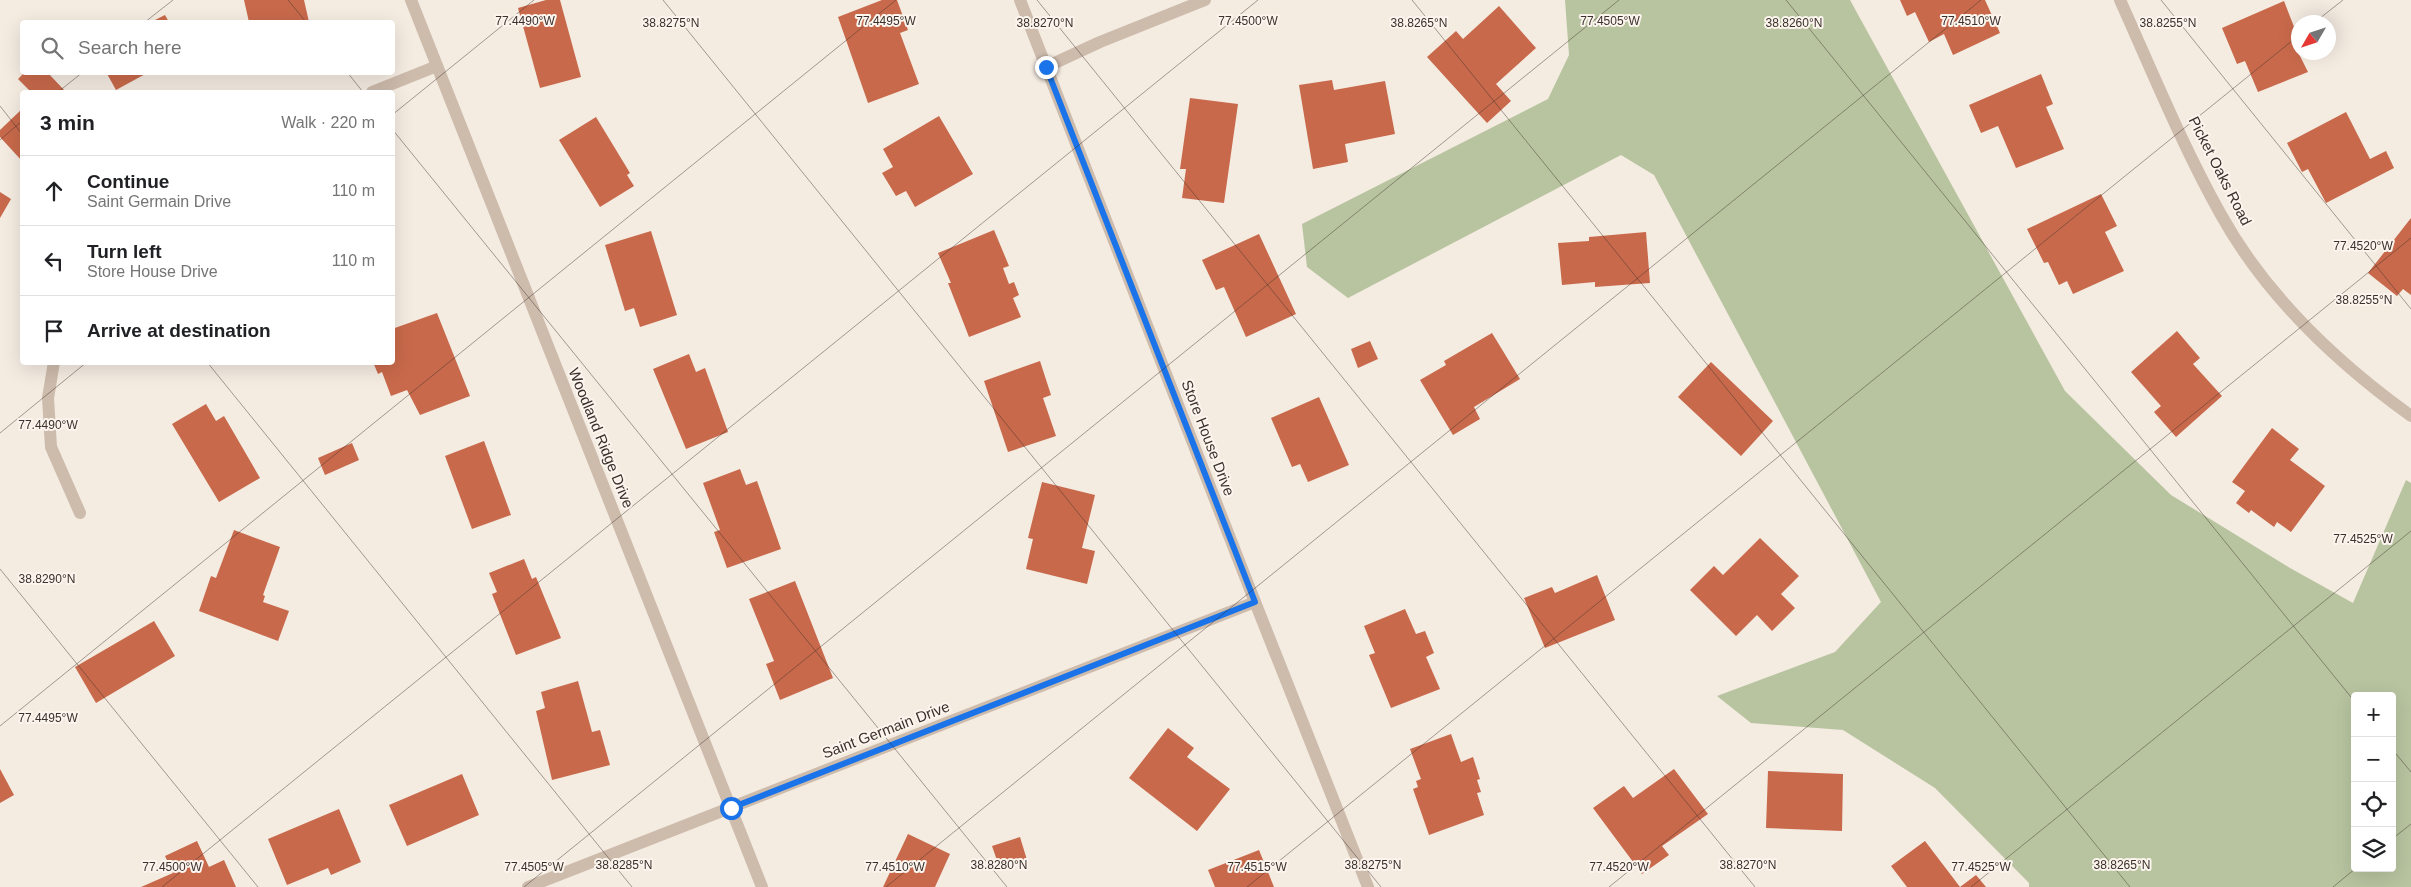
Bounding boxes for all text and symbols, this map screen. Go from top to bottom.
text: 77.4490°W [495,14,555,28]
text: 77.4495°W [856,14,916,28]
text: 77.4500°W [1218,14,1278,28]
text: 77.4505°W [1580,14,1640,28]
text: 77.4510°W [1941,14,2001,28]
north arrow [2291,15,2336,60]
text: 38.8275°N [643,16,699,30]
text: 38.8270°N [1017,16,1073,30]
text: 38.8265°N [1391,16,1447,30]
text: 38.8260°N [1766,16,1822,30]
text: 38.8255°N [2140,16,2196,30]
search box [20,20,395,75]
icon: search [38,34,66,62]
text: Search here [78,37,182,58]
route end [1035,56,1058,79]
text: 3 min [40,111,95,134]
street label: Picket Oaks Road [2186,113,2255,228]
text: Walk · 220 m [281,114,375,131]
text: Continue [87,171,169,192]
icon: ahead [40,177,68,205]
text: 110 m [332,182,375,199]
text: Saint Germain Drive [87,193,231,210]
text: 77.4520°W [2333,239,2393,253]
text: Turn left [87,241,162,262]
icon: left [40,247,68,275]
text: 110 m [332,252,375,269]
text: Store House Drive [87,263,218,280]
text: 38.8255°N [2336,293,2392,307]
icon: arrive [40,317,68,345]
text: Arrive at destination [87,320,271,341]
street label: Woodland Ridge Drive [566,365,637,510]
street label: Store House Drive [1179,378,1238,498]
text: 77.4490°W [18,418,78,432]
text: 77.4525°W [2333,532,2393,546]
text: 38.8290°N [19,572,75,586]
map controls [2351,692,2396,872]
button: + [2351,692,2396,737]
street label: Saint Germain Drive [820,697,952,762]
text: 77.4495°W [18,711,78,725]
button: − [2351,737,2396,782]
button: locate [2351,782,2396,827]
route start [720,797,743,820]
button: layers [2351,827,2396,872]
text: 38.8285°N [596,858,652,872]
text: 38.8280°N [971,858,1027,872]
text: 38.8275°N [1345,858,1401,872]
text: 38.8270°N [1720,858,1776,872]
text: 38.8265°N [2094,858,2150,872]
text: 77.4500°W [142,860,202,874]
text: 77.4505°W [504,860,564,874]
text: 77.4510°W [865,860,925,874]
text: 77.4515°W [1227,860,1287,874]
text: 77.4520°W [1589,860,1649,874]
text: 77.4525°W [1951,860,2011,874]

